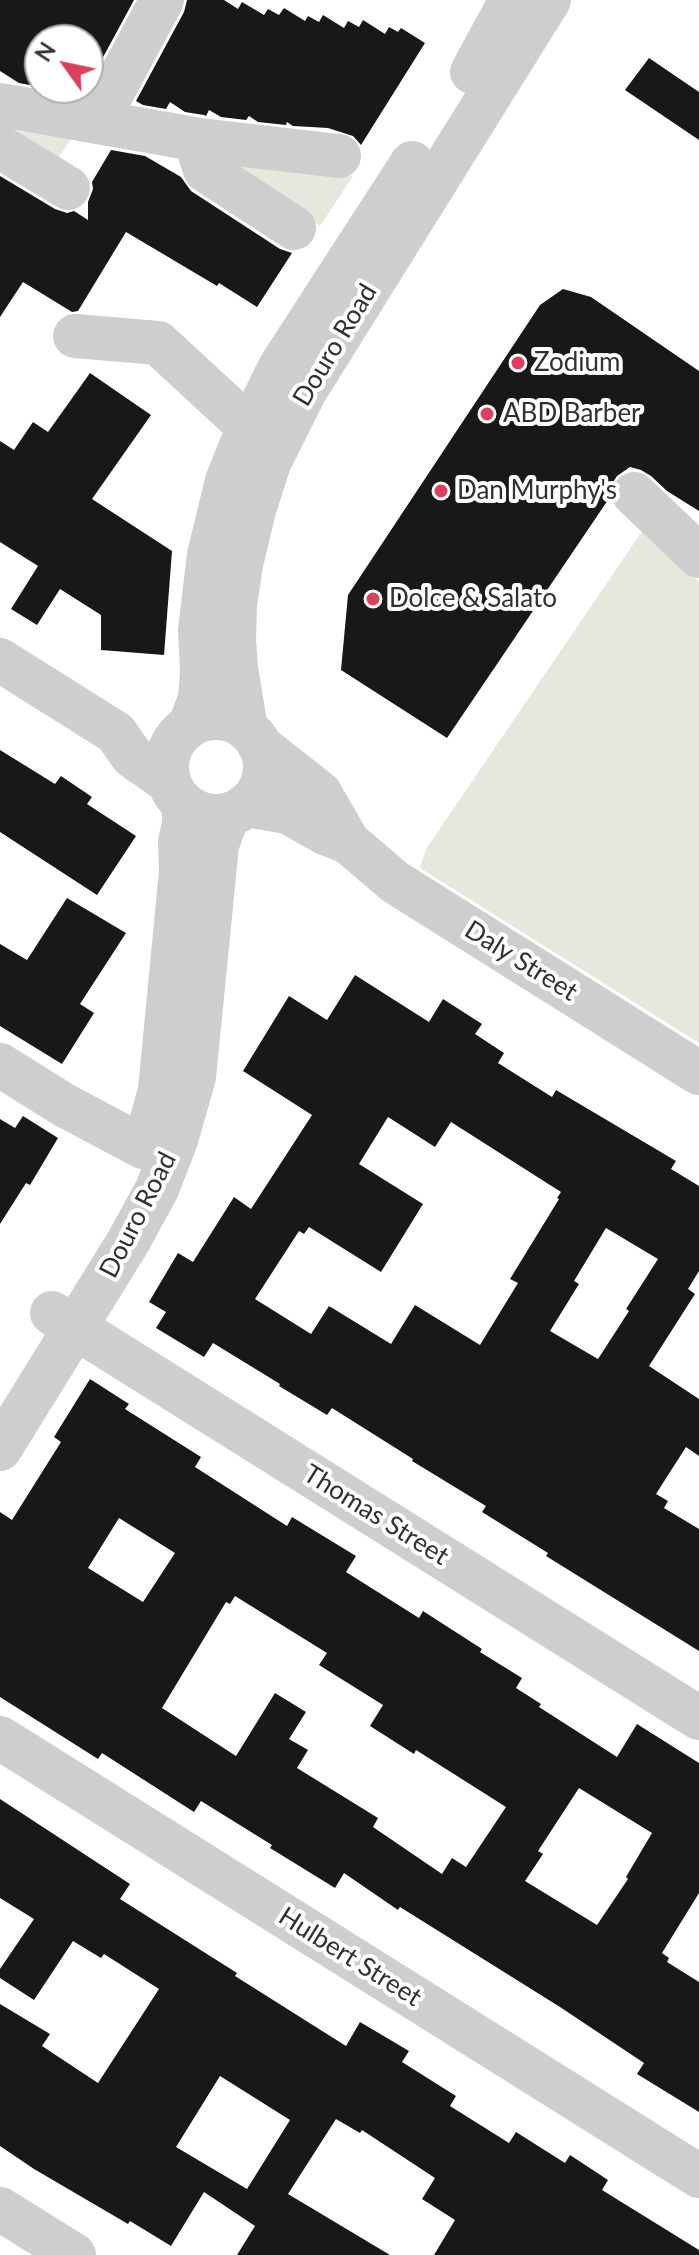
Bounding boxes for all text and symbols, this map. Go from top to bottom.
north arrow [24,24,104,104]
text: N [29,37,61,66]
street label: Douro Road [286,278,384,412]
place label: Zodium [534,347,620,379]
marker: Zodium [509,354,527,372]
place label: ABD Barber [503,398,641,430]
marker: ABD Barber [478,405,496,423]
place label: Dan Murphy's [457,475,617,507]
marker: Dan Murphy's [432,482,450,500]
place label: Dolce & Salato [389,583,557,615]
marker: Dolce & Salato [364,590,382,608]
street label: Daly Street [459,914,583,1008]
street label: Douro Road [93,1147,183,1283]
street label: Thomas Street [298,1458,454,1572]
street label: Hulbert Street [273,1901,427,2013]

